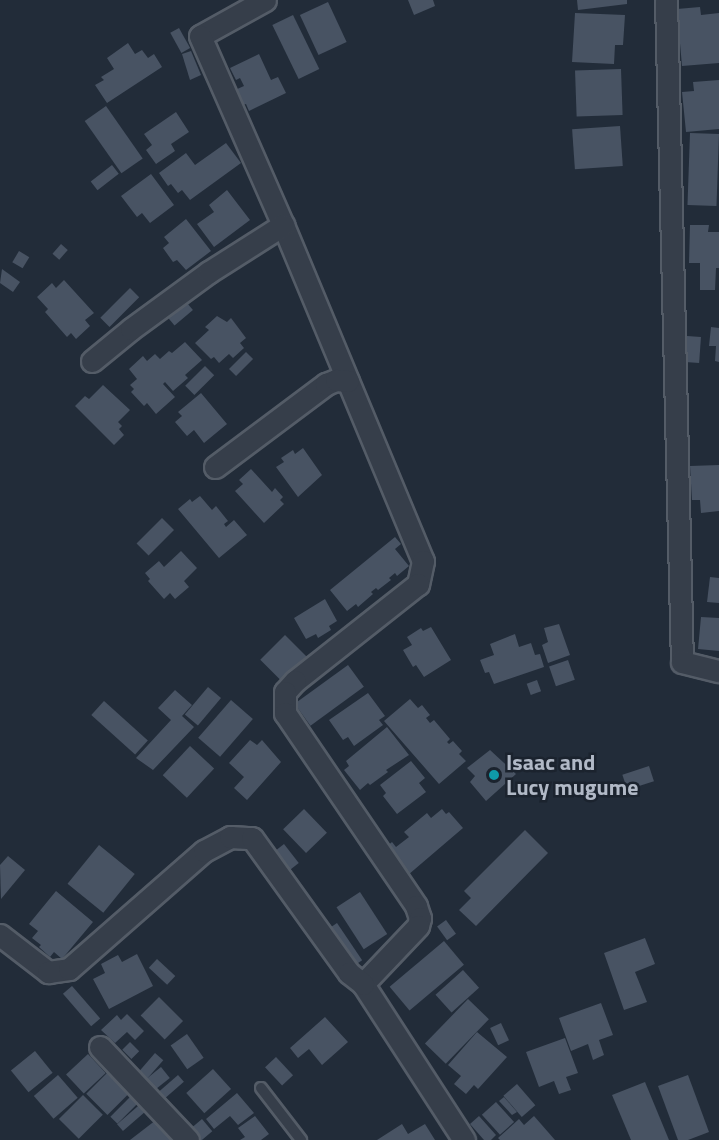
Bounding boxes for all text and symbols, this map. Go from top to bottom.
place label: Isaac and Lucy mugume [506,749,638,800]
marker: Isaac and Lucy mugume [487,768,501,782]

